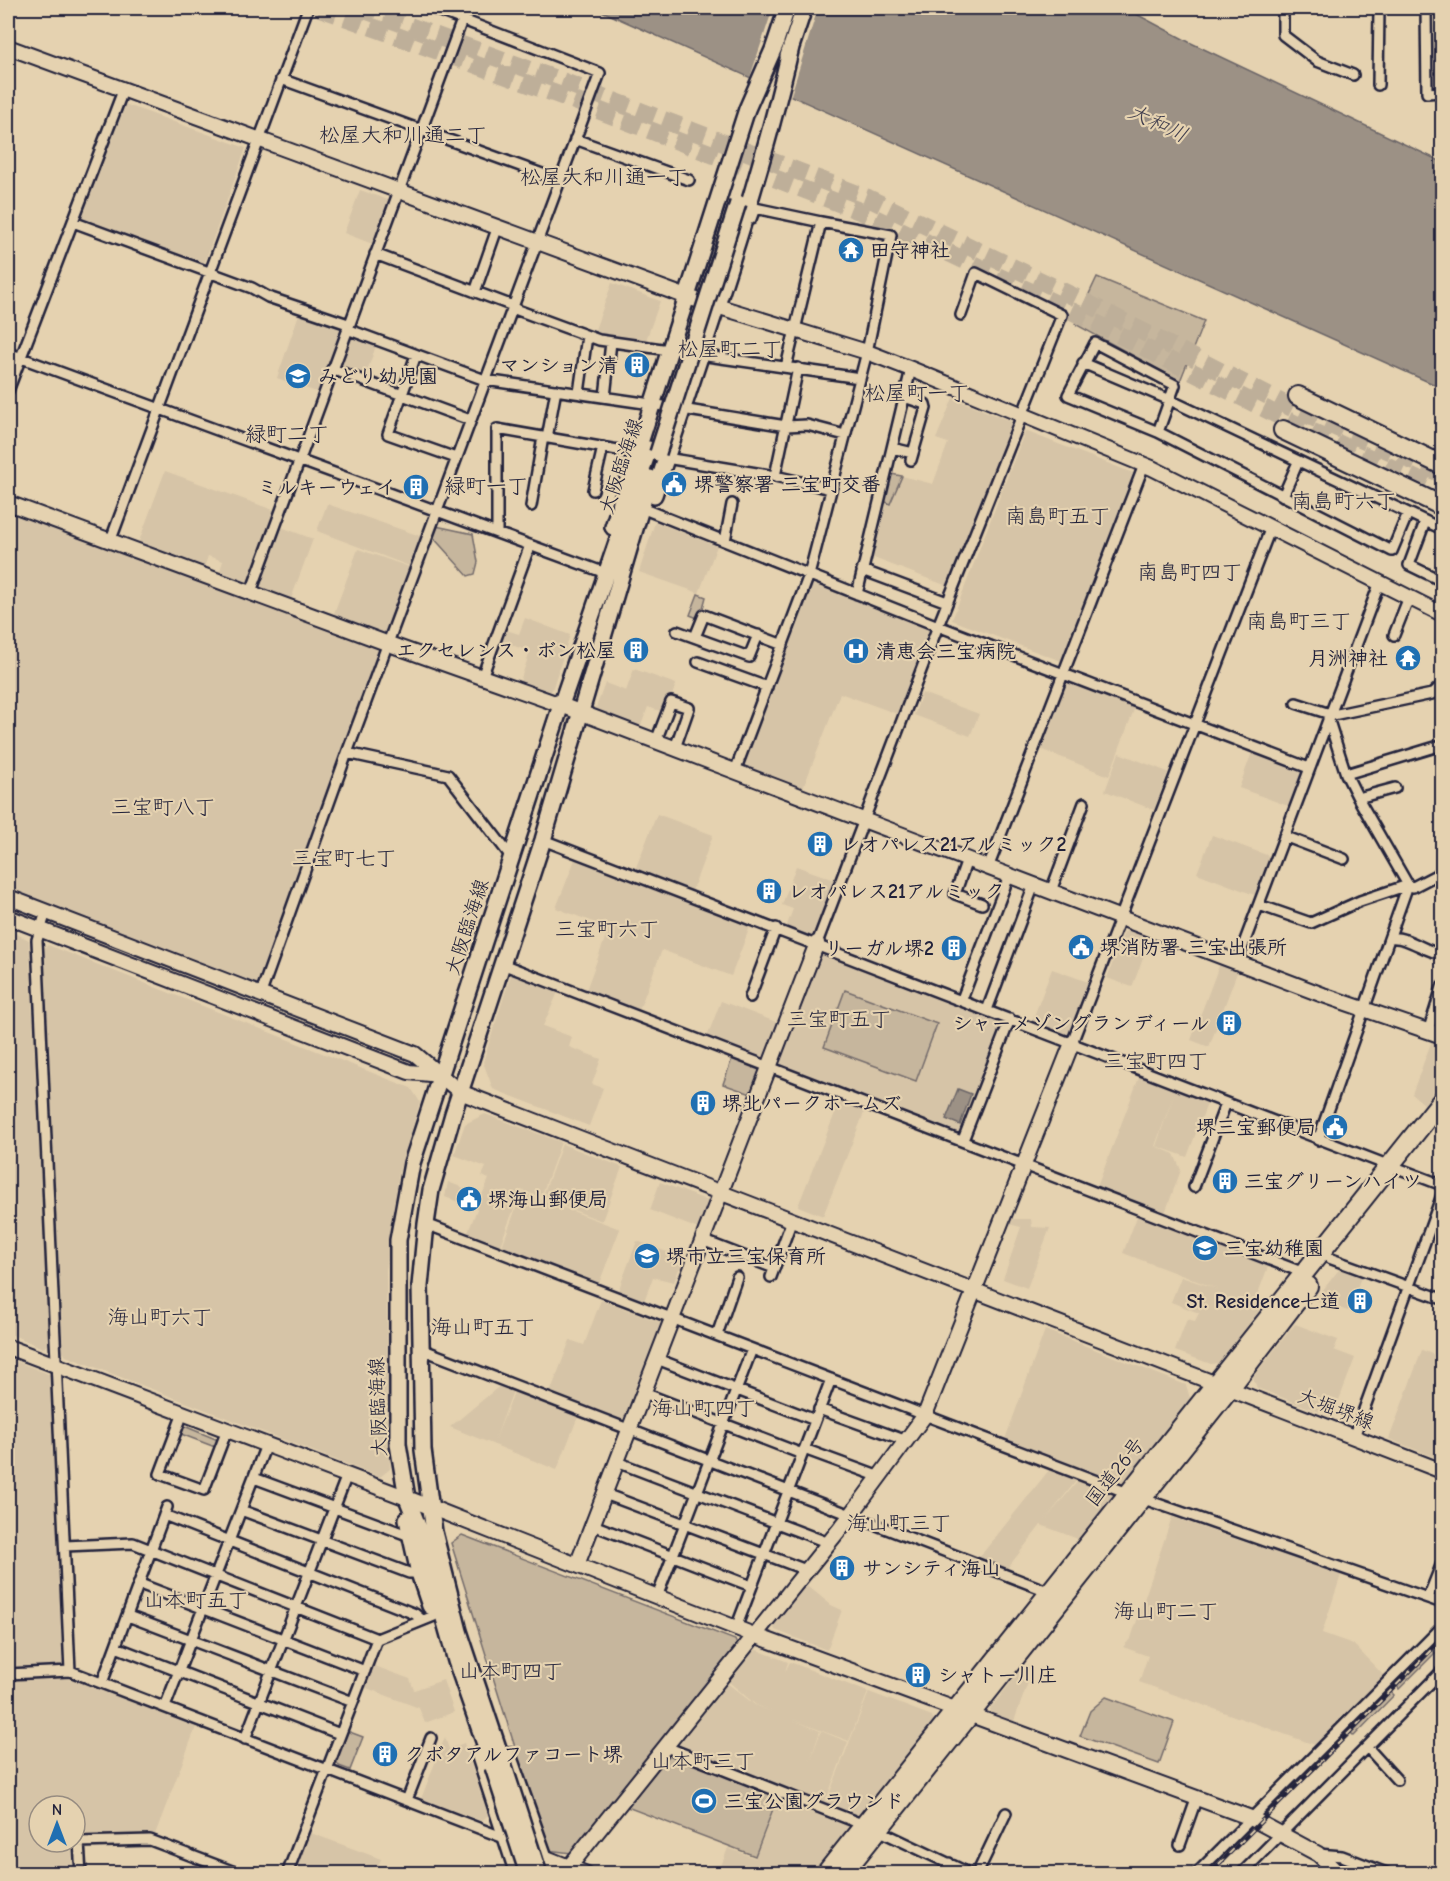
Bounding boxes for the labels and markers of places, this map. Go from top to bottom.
temple icon: 田守神社 [836,235,866,265]
place label: 田守神社 [870,239,950,262]
building icon: マンション清 [622,350,652,380]
place label: マンション清 [500,354,618,377]
school or university icon: みどり幼児園 [283,361,313,391]
place label: みどり幼児園 [318,365,438,388]
public building icon: 堺警察署 三宝町交番 [659,469,689,499]
building icon: ミルキーウェイ [401,472,431,502]
place label: 堺警察署 三宝町交番 [694,473,881,496]
place label: ミルキーウェイ [257,476,396,499]
building icon: エクセレンス・ボン松屋 [621,635,651,665]
hospital icon: 清恵会三宝病院 [841,636,871,666]
place label: エクセレンス・ボン松屋 [396,639,616,662]
place label: 清恵会三宝病院 [876,640,1016,663]
temple icon: 月洲神社 [1393,643,1423,673]
place label: 月洲神社 [1308,647,1388,670]
building icon: レオパレス21アルミック2 [805,829,835,859]
place label: レオパレス21アルミック2 [840,833,1067,856]
building icon: レオパレス21アルミック [754,876,784,906]
place label: レオパレス21アルミック [788,880,1005,903]
public building icon: 堺消防署 三宝出張所 [1066,932,1096,962]
building icon: リーガル堺2 [939,933,969,963]
place label: 堺消防署 三宝出張所 [1100,936,1287,959]
place label: リーガル堺2 [824,937,934,960]
building icon: シャーメゾングランディール [1214,1008,1244,1038]
place label: シャーメゾングランディール [952,1012,1210,1035]
building icon: 堺北パークホームズ [688,1088,718,1118]
place label: 堺北パークホームズ [722,1092,901,1115]
public building icon: 堺三宝郵便局 [1320,1112,1350,1142]
place label: 堺三宝郵便局 [1196,1116,1316,1139]
building icon: 三宝グリーンハイツ [1210,1166,1240,1196]
place label: 三宝グリーンハイツ [1244,1170,1422,1193]
public building icon: 堺海山郵便局 [454,1184,484,1214]
place label: 堺海山郵便局 [488,1188,608,1211]
school or university icon: 三宝幼稚園 [1190,1233,1220,1263]
place label: 三宝幼稚園 [1224,1237,1324,1260]
school or university icon: 堺市立三宝保育所 [632,1241,662,1271]
place label: 堺市立三宝保育所 [666,1245,826,1268]
building icon: St. Residence七道 [1345,1286,1375,1316]
place label: St. Residence七道 [1187,1290,1340,1313]
building icon: サンシティ海山 [827,1553,857,1583]
place label: サンシティ海山 [862,1557,1001,1580]
building icon: シャトー川庄 [903,1660,933,1690]
place label: シャトー川庄 [938,1664,1057,1687]
building icon: クボタアルファコート堺 [370,1739,400,1769]
place label: クボタアルファコート堺 [404,1743,623,1766]
sports icon: 三宝公園グラウンド [689,1786,719,1816]
place label: 三宝公園グラウンド [724,1790,904,1813]

